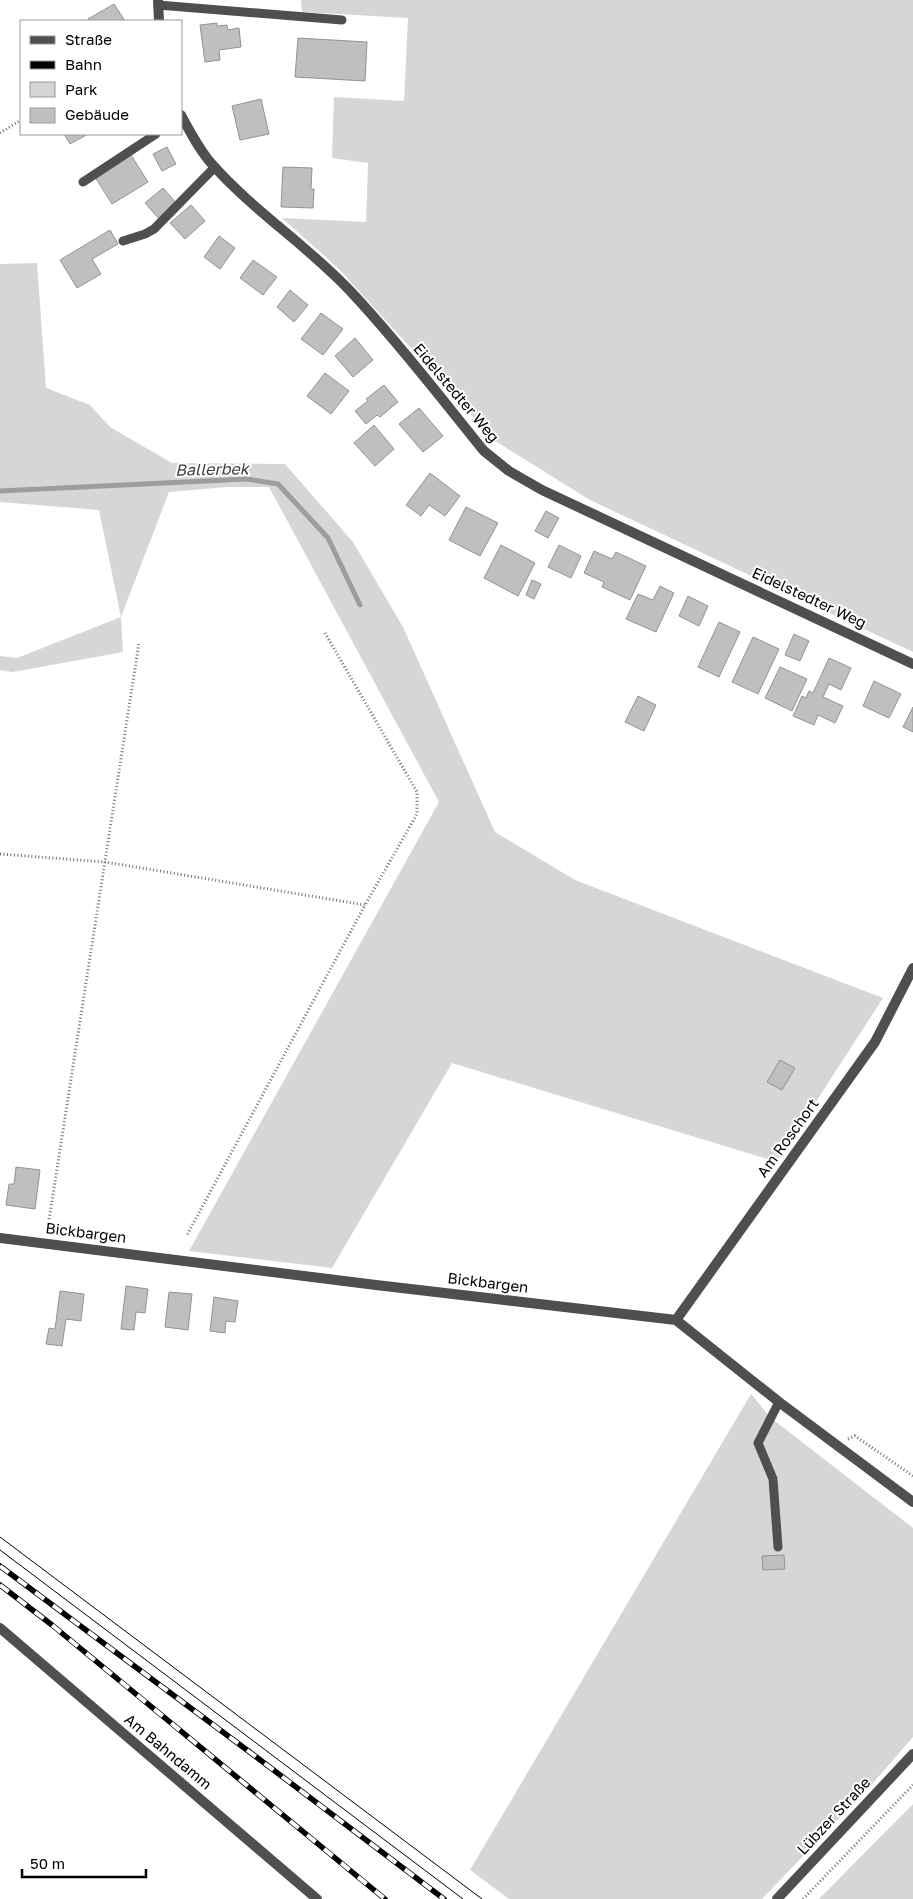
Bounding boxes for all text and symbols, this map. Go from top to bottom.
legend [20,20,182,135]
text: Straße [65,30,112,48]
text: Bahn [65,55,102,73]
text: Park [65,80,98,98]
text: Gebäude [65,105,129,123]
street label: Eidelstedter Weg [410,339,503,446]
water label: Ballerbek [175,458,251,480]
street label: Eidelstedter Weg [750,563,869,631]
street label: Am Roschort [753,1095,822,1180]
street label: Bickbargen [45,1218,128,1246]
street label: Bickbargen [447,1268,530,1296]
street label: Am Bahndamm [121,1710,216,1793]
street label: Lübzer Straße [793,1773,874,1858]
scale bar [22,1846,146,1878]
text: 50 m [30,1854,65,1872]

